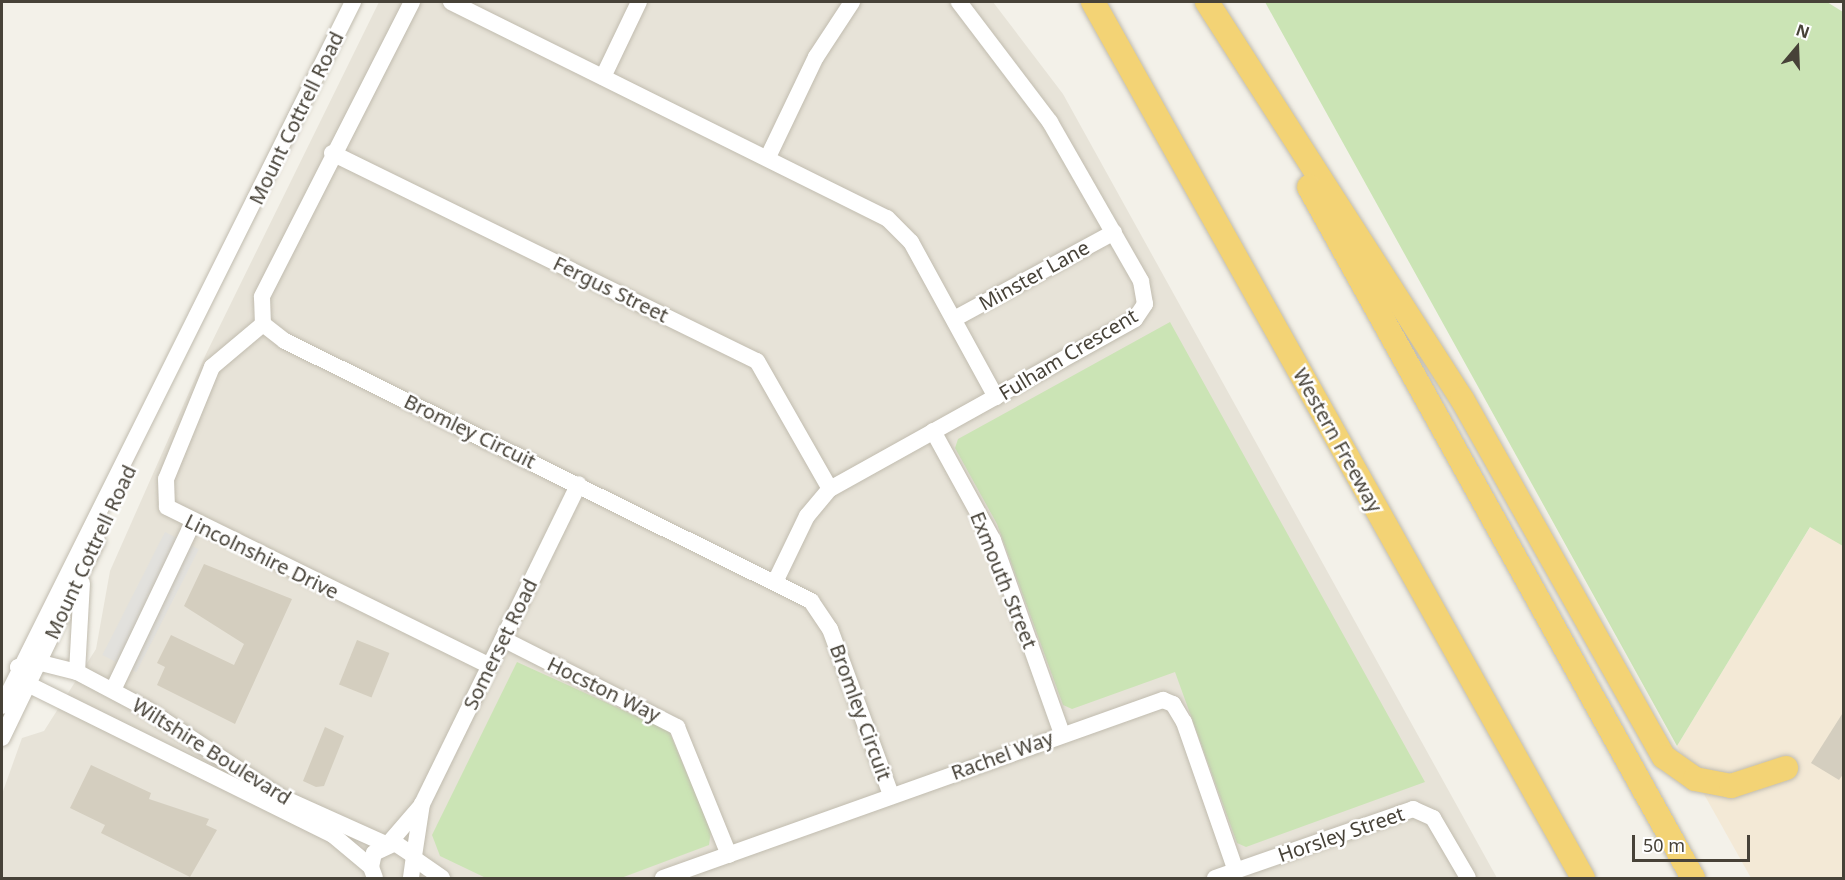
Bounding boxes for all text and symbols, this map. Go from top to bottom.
north arrow [1767,18,1827,78]
text: N [1793,18,1813,43]
street label: Mount Cottrell Road [244,28,348,208]
street label: Minster Lane [975,235,1093,315]
street label: Fergus Street [550,251,672,327]
street label: Fulham Crescent [994,303,1142,405]
street label: Western Freeway [1288,364,1388,516]
street label: Bromley Circuit [400,389,540,473]
street label: Mount Cottrell Road [39,461,141,643]
street label: Lincolnshire Drive [181,508,343,604]
street label: Exmouth Street [966,508,1042,652]
street label: Somerset Road [458,575,542,713]
street label: Bromley Circuit [825,641,897,783]
street label: Hocston Way [544,651,664,727]
street label: Wiltshire Boulevard [128,692,296,810]
street label: Rachel Way [948,725,1056,785]
street label: Horsley Street [1275,801,1407,867]
scale bar [1635,823,1754,861]
text: 50 m [1643,833,1685,857]

